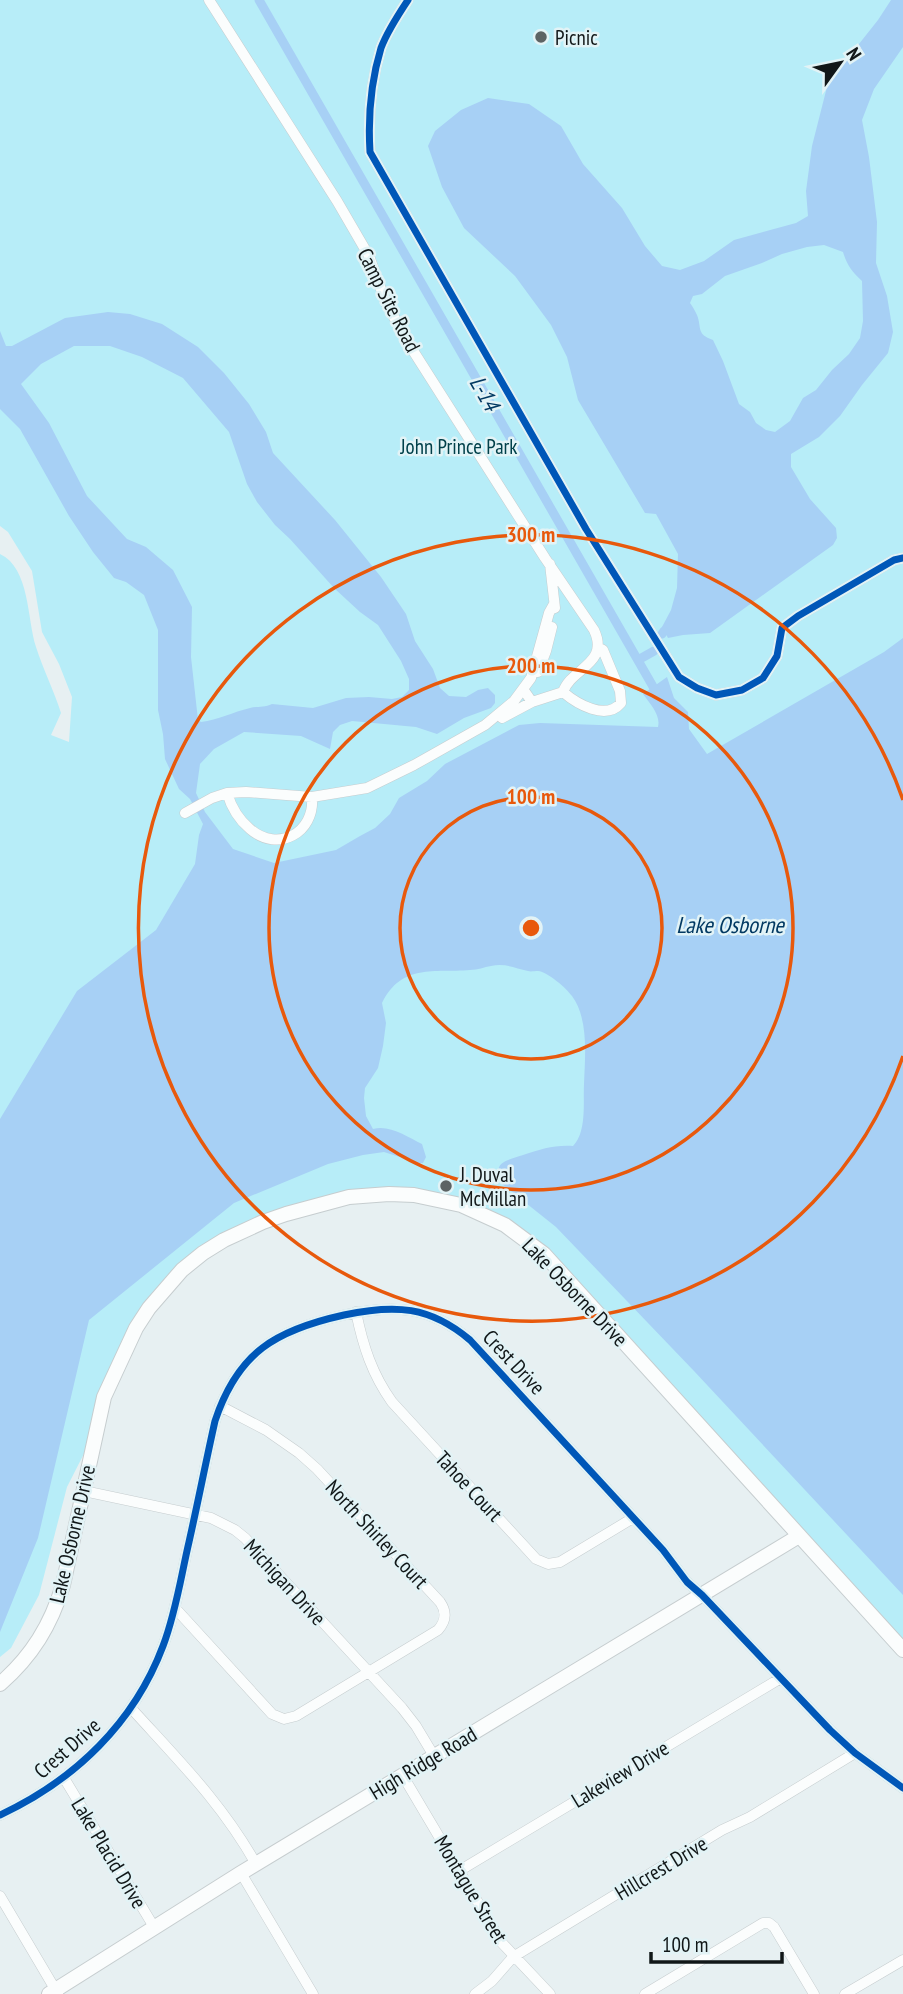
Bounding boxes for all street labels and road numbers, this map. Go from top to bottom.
street label: Camp Site Road [351,243,427,357]
street label: Lake Osborne Drive [516,1232,634,1352]
street label: Crest Drive [477,1324,551,1400]
street label: Tahoe Court [430,1445,509,1527]
street label: Lake Osborne Drive [43,1462,101,1606]
street label: North Shirley Court [320,1474,434,1594]
street label: Michigan Drive [238,1533,332,1631]
street label: Crest Drive [28,1712,106,1784]
street label: High Ridge Road [364,1720,482,1806]
street label: Lakeview Drive [566,1734,674,1814]
street label: Lake Placid Drive [65,1793,153,1913]
street label: Montague Street [428,1830,514,1948]
street label: Hillcrest Drive [610,1830,712,1906]

